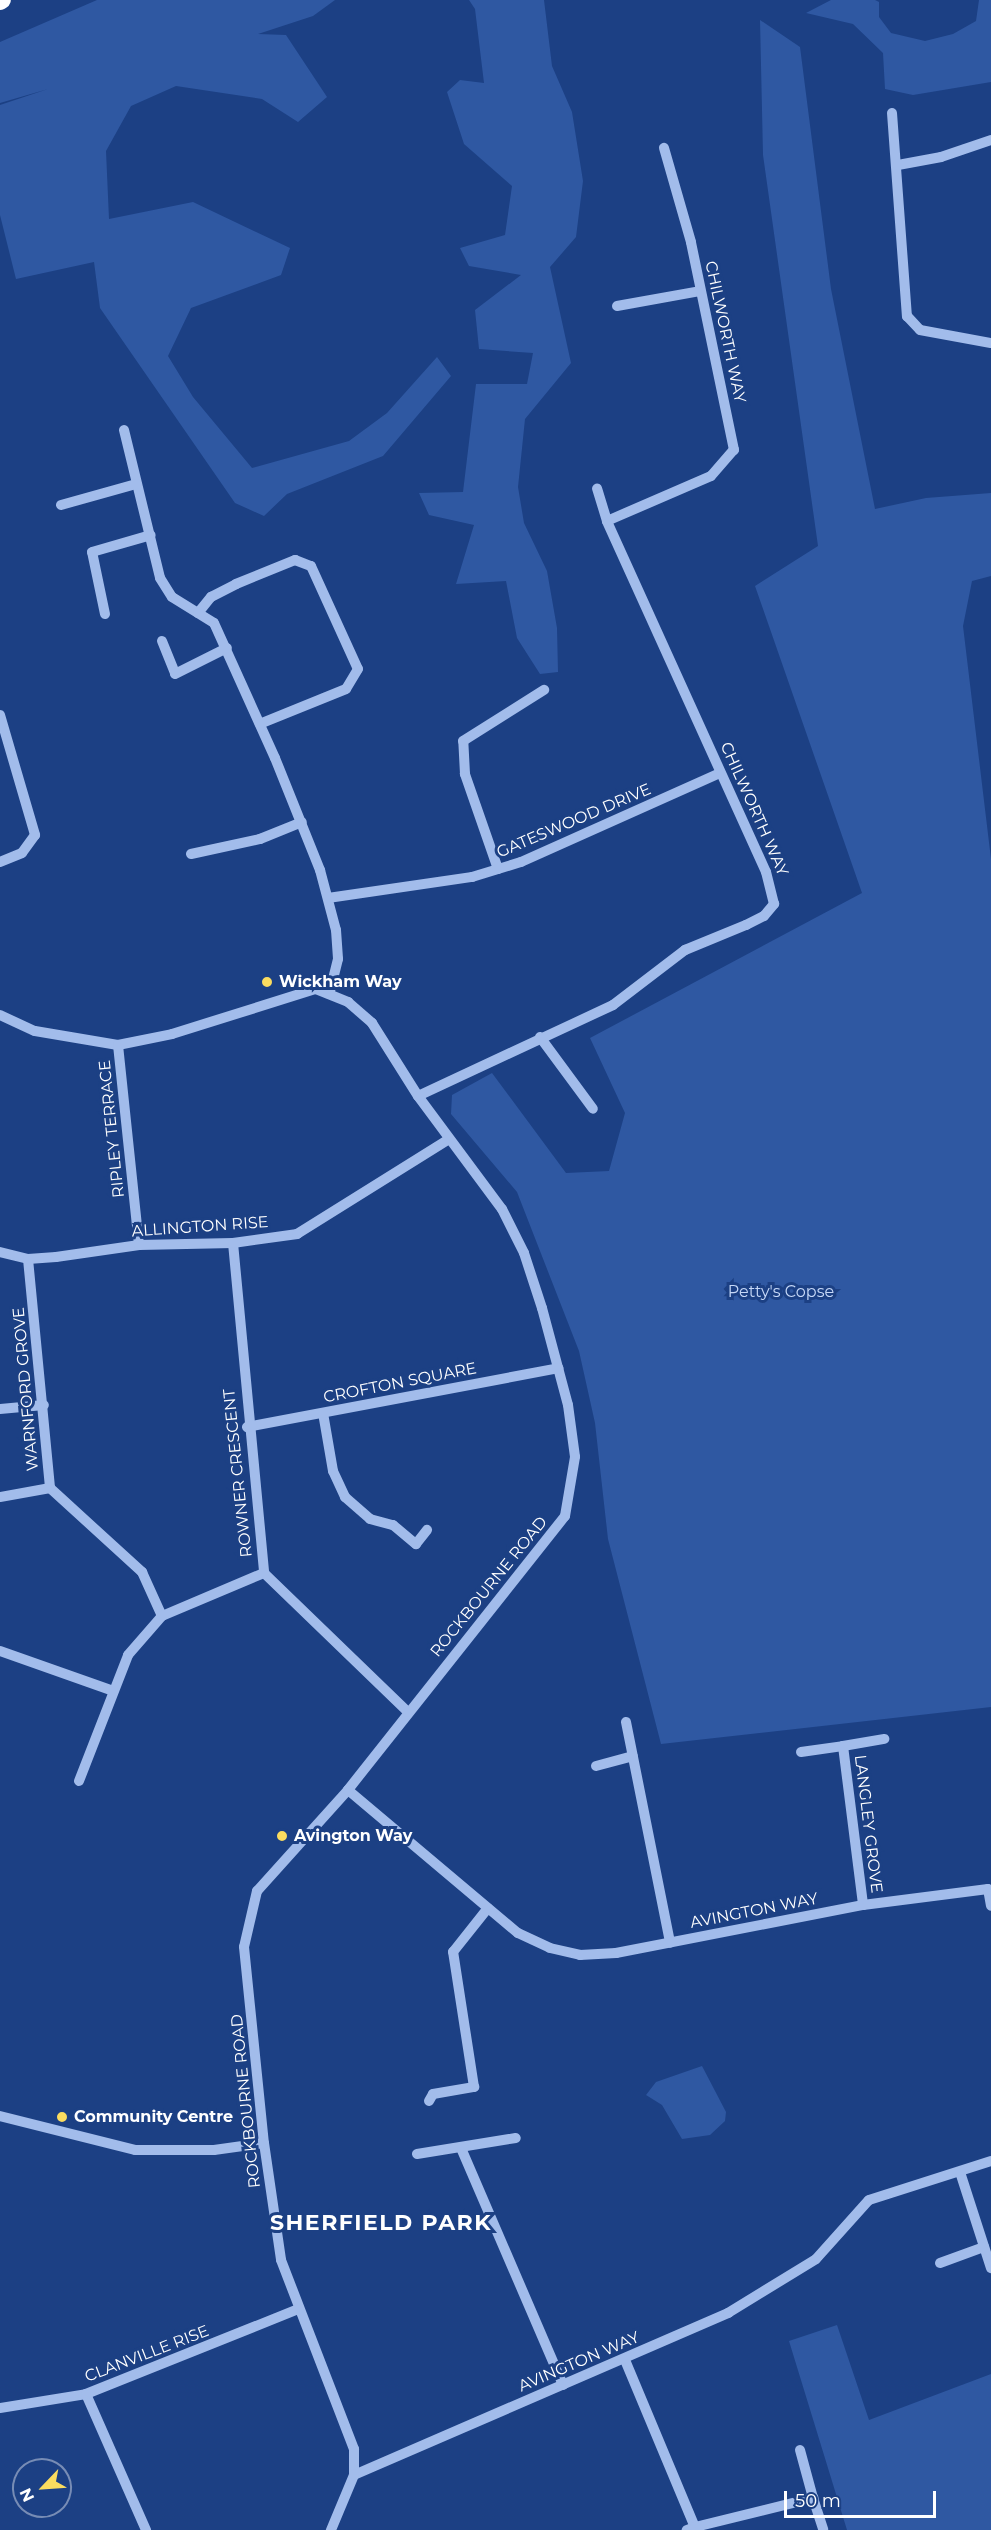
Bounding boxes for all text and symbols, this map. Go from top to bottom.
street label: CHILWORTH WAY [701,259,749,405]
street label: CHILWORTH WAY [716,739,792,879]
street label: GATESWOOD DRIVE [494,780,654,862]
place label: Wickham Way [279,972,401,992]
marker: Wickham Way [260,975,274,989]
street label: RIPLEY TERRACE [95,1059,129,1199]
street label: ALLINGTON RISE [131,1213,269,1241]
park label: Petty's Copse [728,1282,834,1302]
street label: WARNFORD GROVE [9,1306,43,1472]
street label: CROFTON SQUARE [322,1359,478,1407]
street label: ROWNER CRESCENT [220,1388,256,1558]
street label: ROCKBOURNE ROAD [427,1513,551,1661]
street label: LANGLEY GROVE [850,1754,886,1894]
place label: Avington Way [294,1826,412,1846]
marker: Avington Way [275,1829,289,1843]
street label: AVINGTON WAY [688,1889,820,1933]
street label: ROCKBOURNE ROAD [227,2013,265,2189]
place label: Community Centre [74,2107,233,2127]
marker: Community Centre [55,2110,69,2124]
district label: SHERFIELD PARK [270,2210,492,2236]
street label: CLANVILLE RISE [82,2321,212,2387]
street label: AVINGTON WAY [516,2328,642,2396]
north arrow [12,2458,72,2518]
scale bar [787,2479,938,2517]
text: N [16,2485,38,2505]
text: 50 m [795,2490,841,2512]

